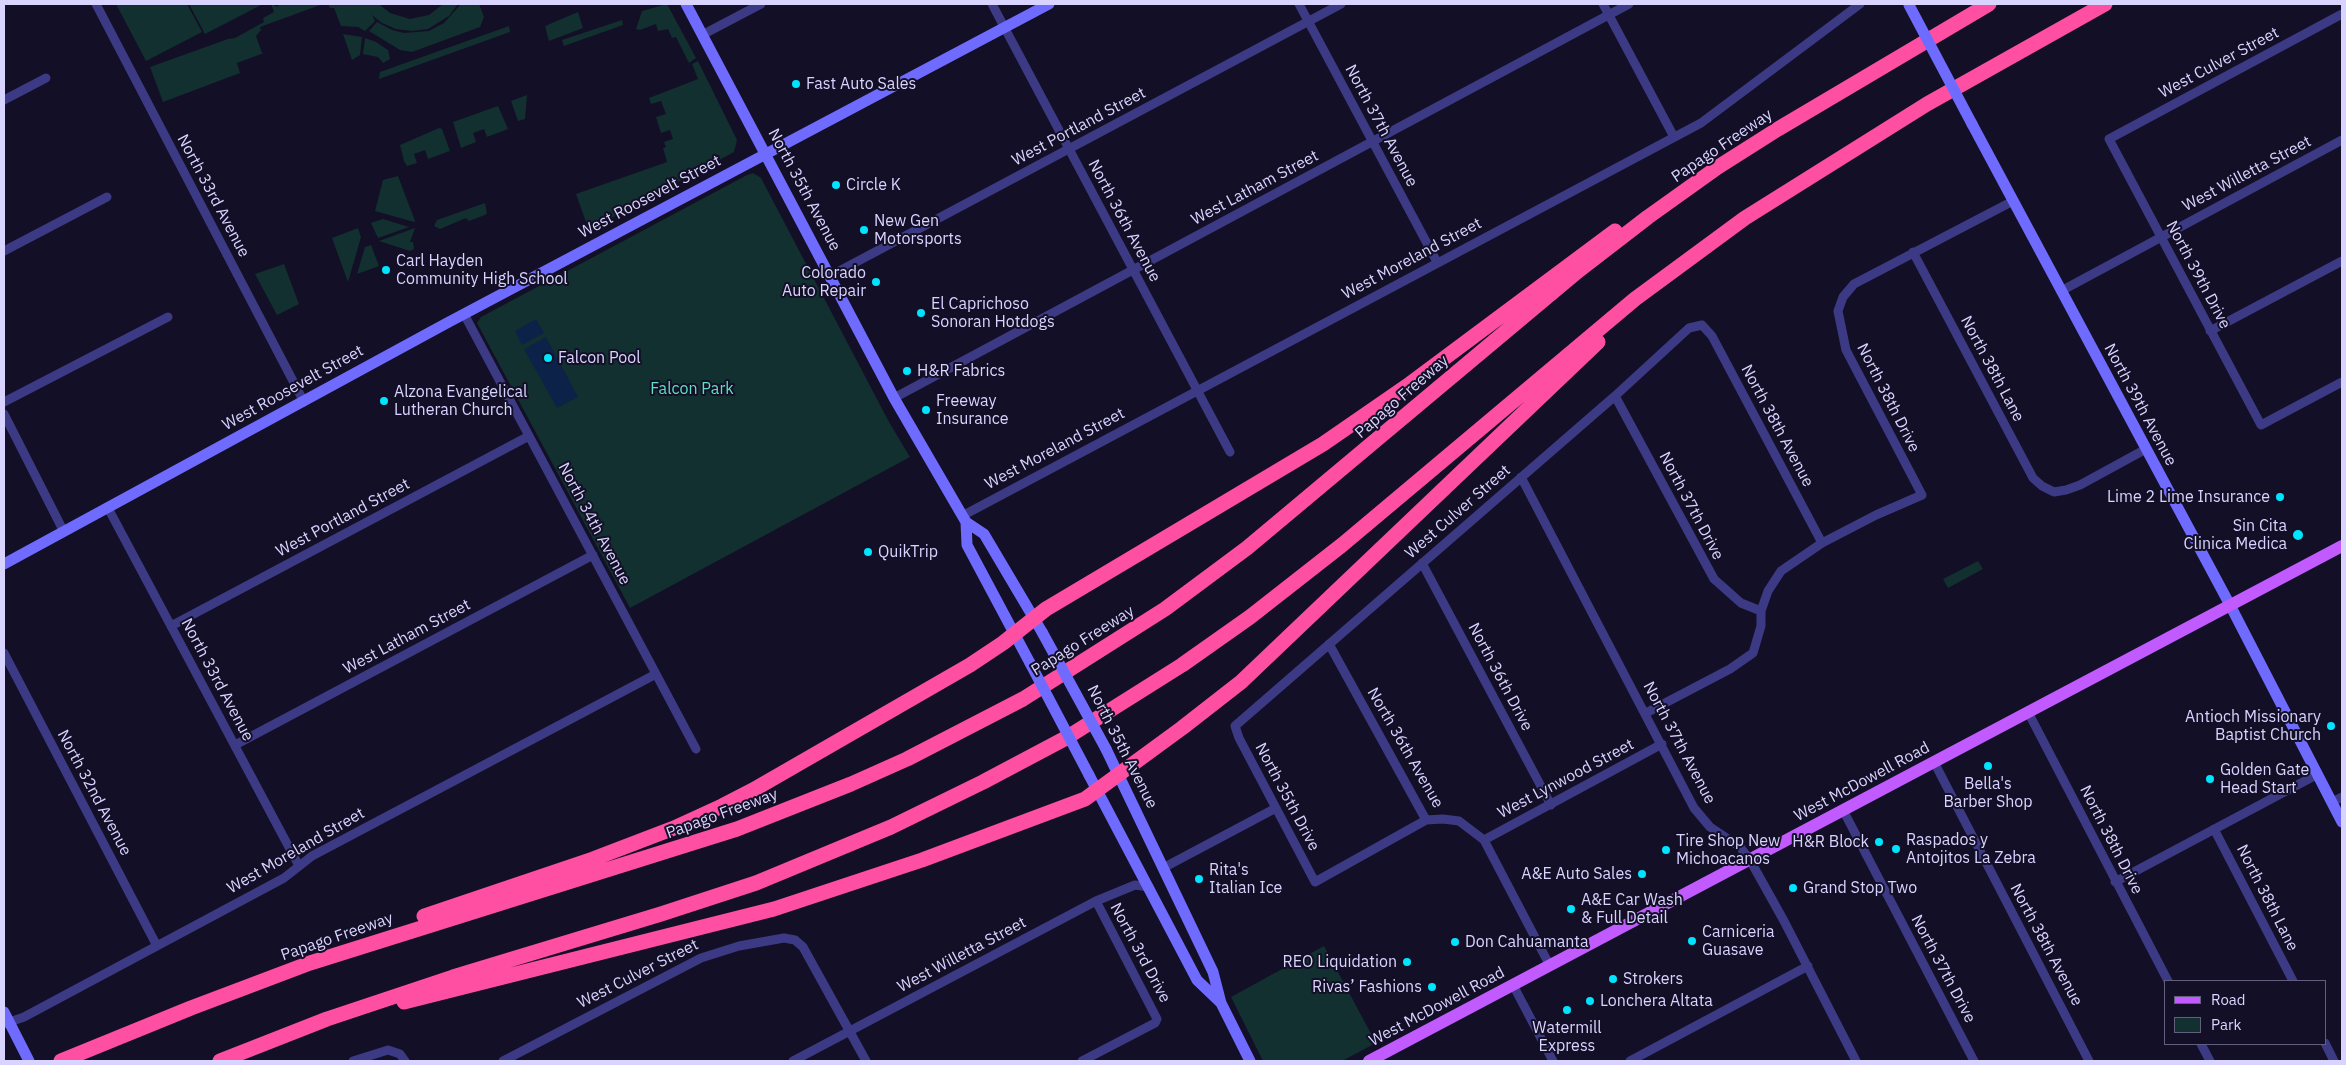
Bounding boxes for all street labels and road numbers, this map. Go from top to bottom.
street label: West Culver Street [2156,23,2282,103]
street label: North 37th Avenue [1341,62,1421,190]
street label: West Portland Street [1009,84,1149,170]
street label: Papago Freeway [1668,105,1776,187]
street label: North 35th Avenue [764,126,844,254]
street label: North 33rd Avenue [173,131,253,261]
street label: West Willetta Street [2179,132,2315,216]
street label: West Latham Street [1188,146,1322,230]
street label: West Roosevelt Street [576,151,724,243]
street label: North 36th Avenue [1084,157,1164,285]
street label: West Moreland Street [1339,214,1485,304]
street label: North 39th Drive [2161,218,2235,332]
street label: North 38th Lane [1956,313,2028,425]
street label: North 38th Drive [1852,340,1924,456]
street label: West Roosevelt Street [219,341,367,435]
street label: North 39th Avenue [2100,341,2180,469]
street label: Papago Freeway [1351,351,1453,443]
street label: North 38th Avenue [1737,362,1817,490]
street label: West Moreland Street [982,404,1128,494]
street label: North 37th Drive [1654,449,1728,563]
street label: North 34th Avenue [554,460,634,588]
street label: West Culver Street [1401,461,1515,563]
street label: West Portland Street [273,475,413,561]
street label: West Latham Street [340,595,474,679]
street label: Papago Freeway [1028,602,1138,680]
street label: North 33rd Avenue [177,615,257,745]
street label: North 36th Drive [1463,620,1537,734]
street label: North 37th Avenue [1639,679,1719,807]
street label: North 35th Avenue [1083,682,1161,812]
street label: North 36th Avenue [1363,684,1447,812]
street label: North 32nd Avenue [53,727,135,859]
street label: West Lynwood Street [1495,735,1637,823]
street label: West McDowell Road [1791,738,1933,826]
street label: North 35th Drive [1250,740,1324,854]
street label: North 38th Drive [2075,782,2147,898]
street label: Papago Freeway [664,785,780,843]
street label: West Moreland Street [224,804,368,898]
street label: North 38th Lane [2232,842,2302,954]
street label: North 38th Avenue [2006,881,2086,1009]
street label: North 3rd Drive [1106,900,1174,1006]
street label: Papago Freeway [278,909,396,965]
street label: North 37th Drive [1906,912,1980,1026]
street label: West Willetta Street [894,913,1030,997]
street label: West Culver Street [574,935,702,1013]
street label: West McDowell Road [1366,963,1508,1051]

